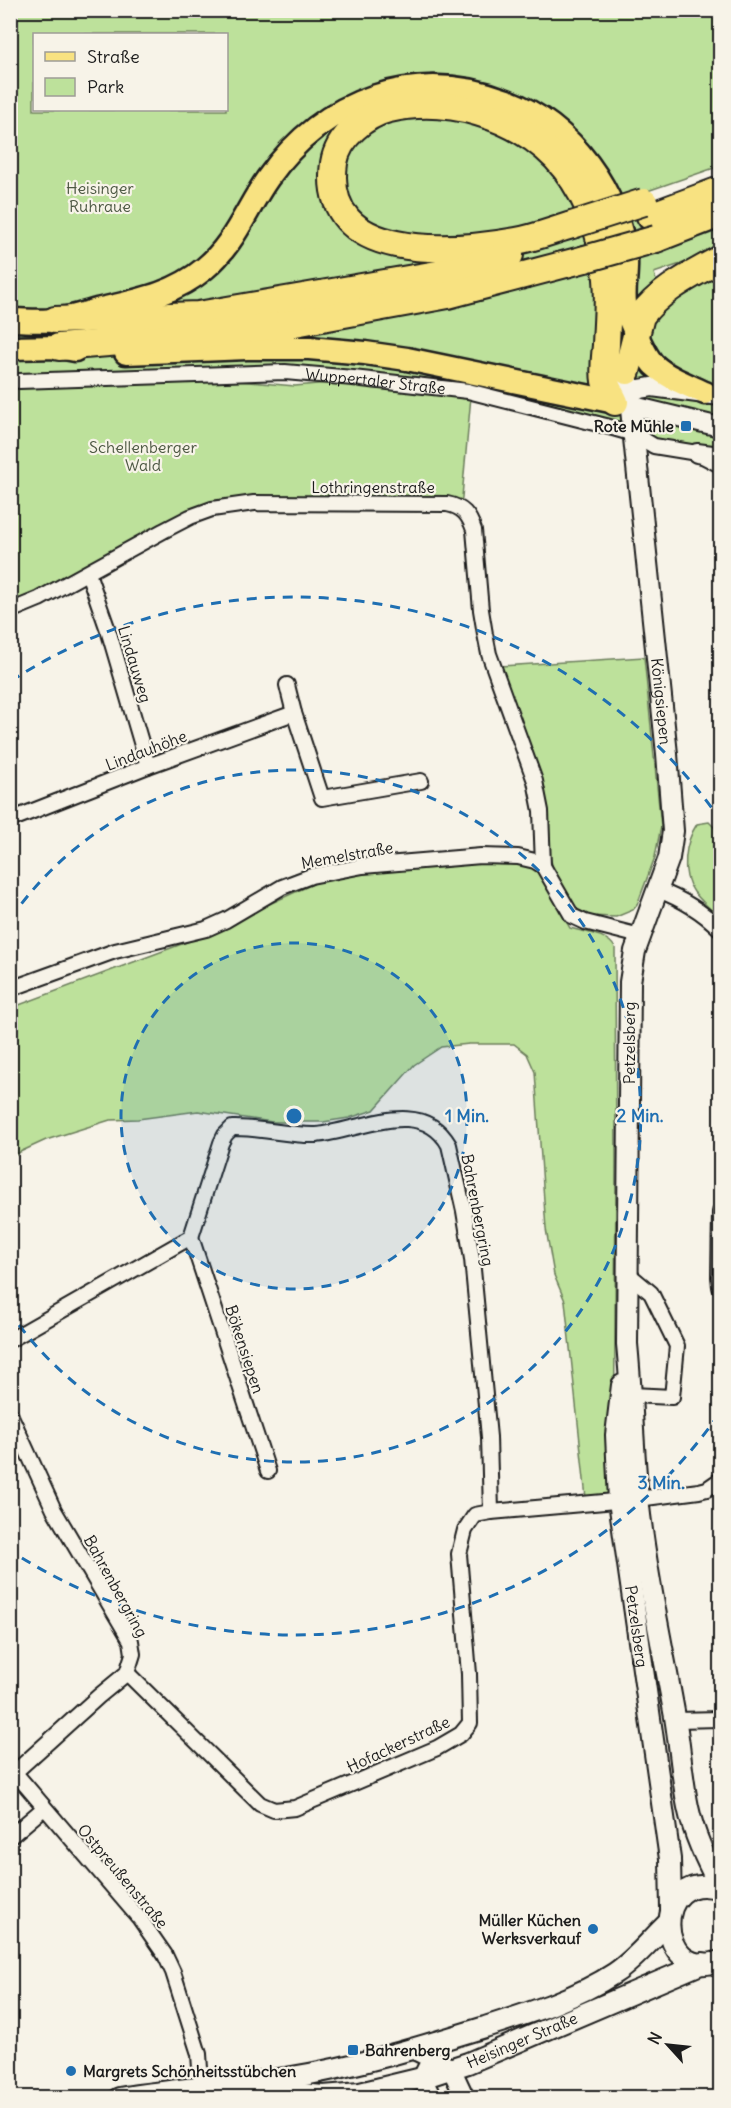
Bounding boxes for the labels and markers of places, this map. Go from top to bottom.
place label: Rote Mühle [594,416,674,436]
marker: Rote Mühle [679,419,693,433]
centre of rings [284,1106,304,1126]
place label: Müller Küchen Werksverkauf [478,1910,582,1948]
marker: Müller Küchen Werksverkauf [586,1922,600,1936]
place label: Bahrenberg [365,2040,451,2061]
marker: Bahrenberg [346,2043,360,2057]
place label: Margrets Schönheitsstübchen [83,2061,296,2082]
marker: Margrets Schönheitsstübchen [64,2064,78,2078]

